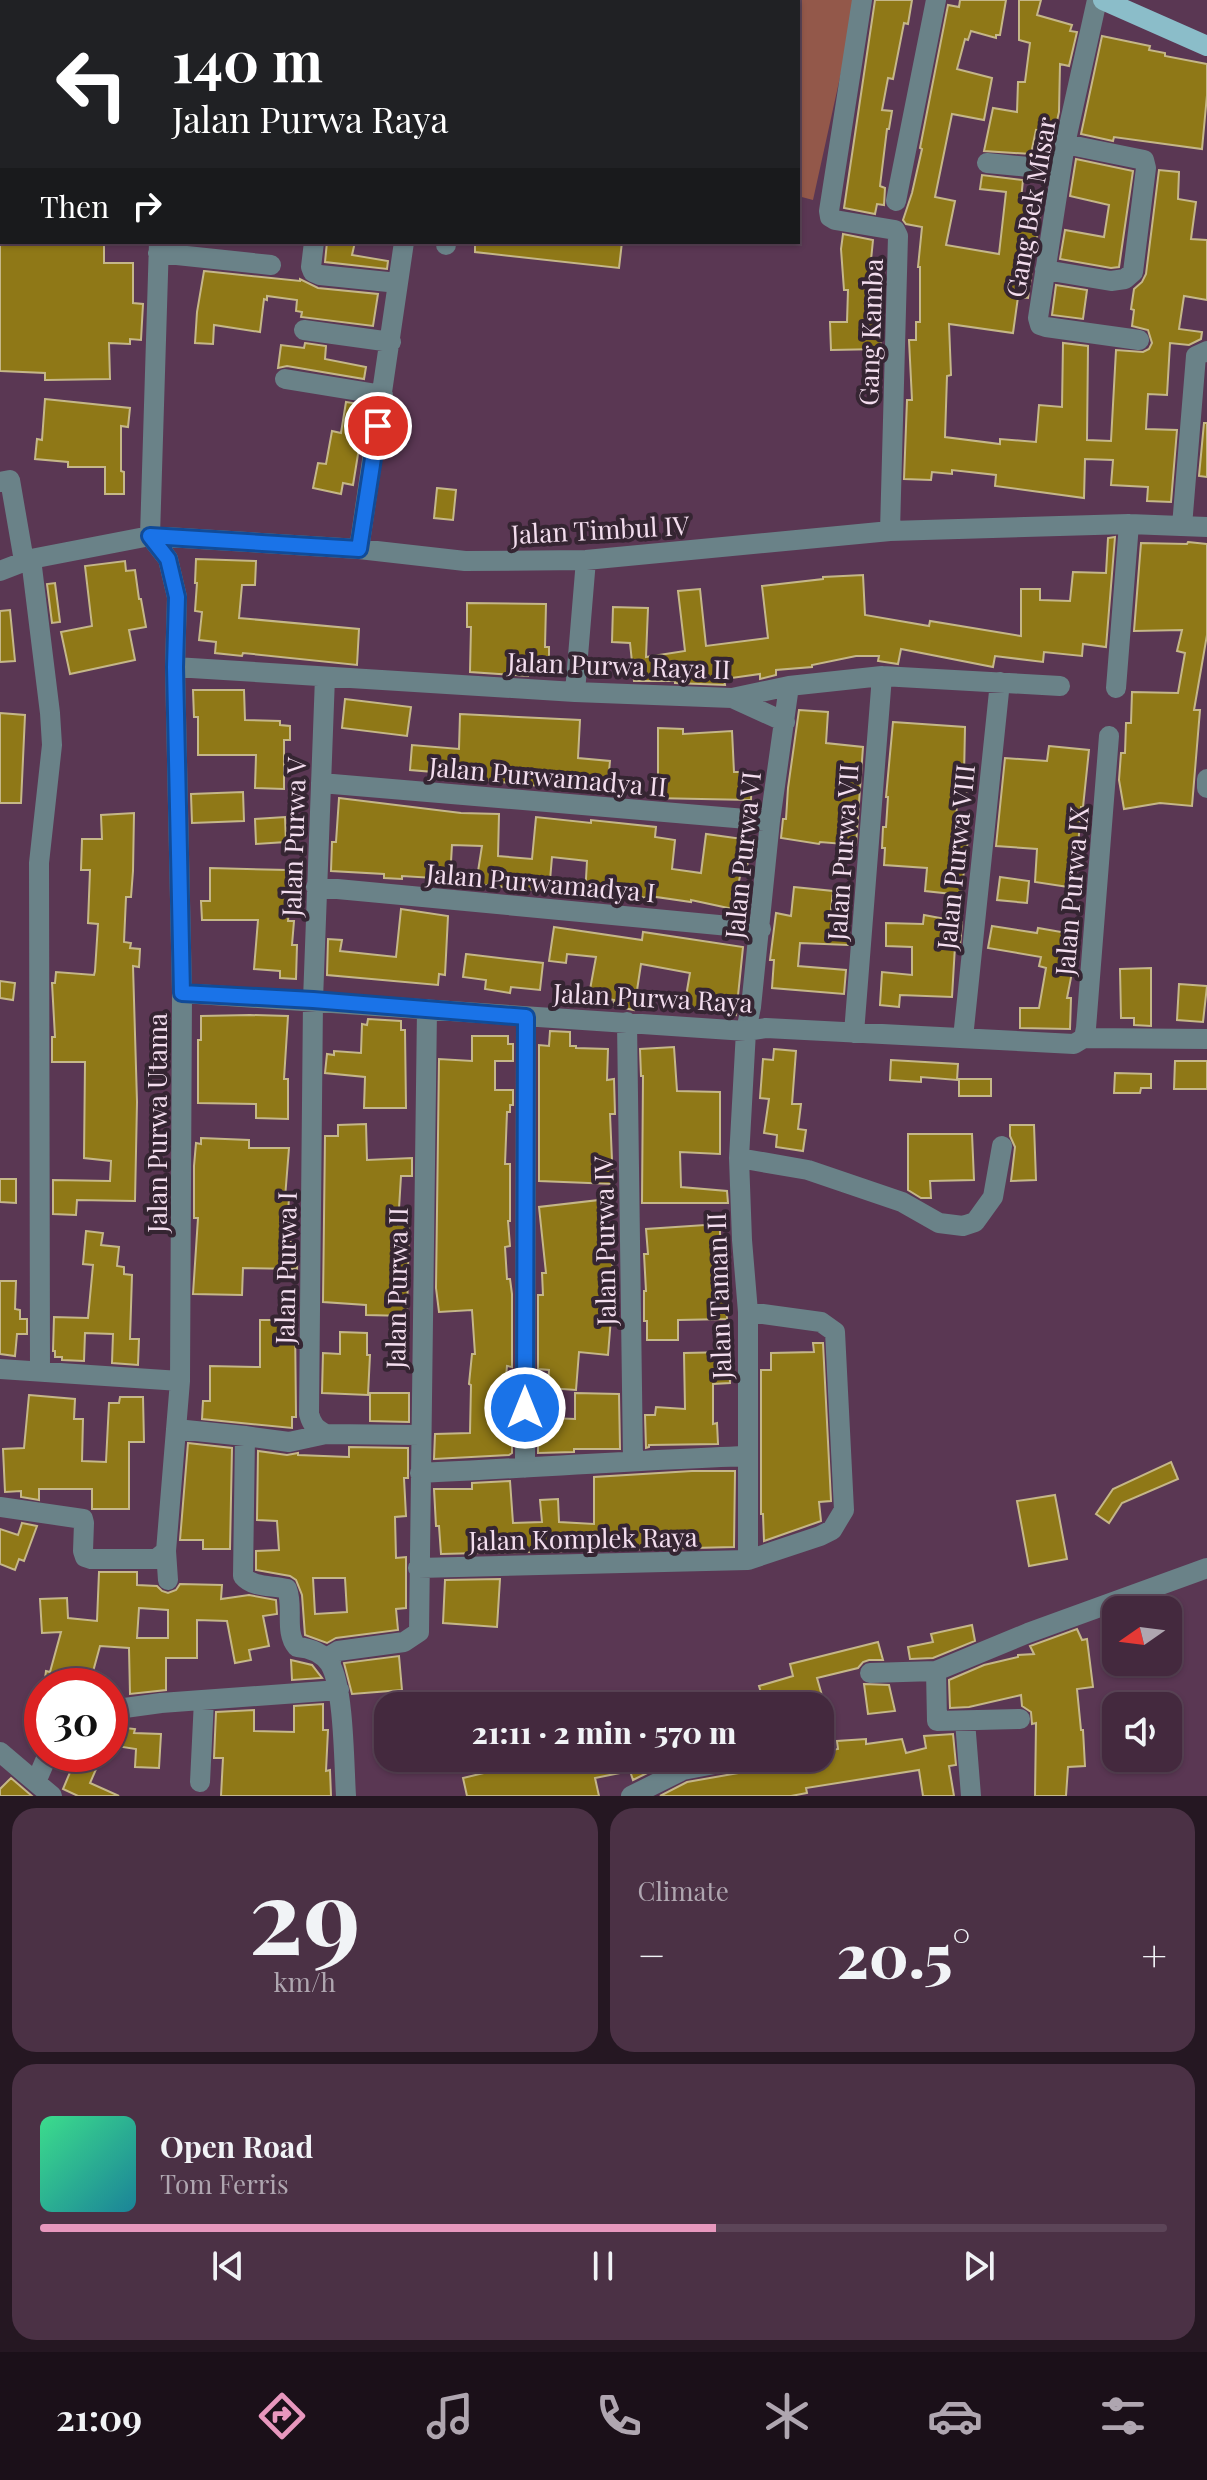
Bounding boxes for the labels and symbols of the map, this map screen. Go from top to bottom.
street label: Gang Bek Misar [997,114,1063,300]
street label: Gang Kamba [850,258,890,406]
pin [344,392,412,460]
street label: Jalan Timbul IV [509,507,691,551]
street label: Jalan Purwa Raya II [506,644,731,686]
street label: Jalan Purwamadya II [427,748,668,804]
street label: Jalan Purwa V [273,756,313,918]
street label: Jalan Purwa VII [818,762,866,943]
street label: Jalan Purwa VIII [928,763,982,952]
street label: Jalan Purwa VI [716,769,768,942]
street label: Jalan Purwa IX [1046,805,1096,978]
street label: Jalan Purwamadya I [424,854,657,909]
street label: Jalan Purwa Raya [551,974,754,1020]
street label: Jalan Purwa Utama [139,1013,174,1234]
street label: Jalan Purwa IV [585,1155,623,1327]
street label: Jalan Purwa I [266,1191,304,1346]
street label: Jalan Purwa II [377,1207,415,1370]
street label: Jalan Taman II [698,1212,738,1381]
position arrow [483,1366,567,1450]
street label: Jalan Komplek Raya [467,1519,698,1558]
north arrow [1102,1596,1182,1676]
speed limit sign: 30 [24,1668,128,1772]

